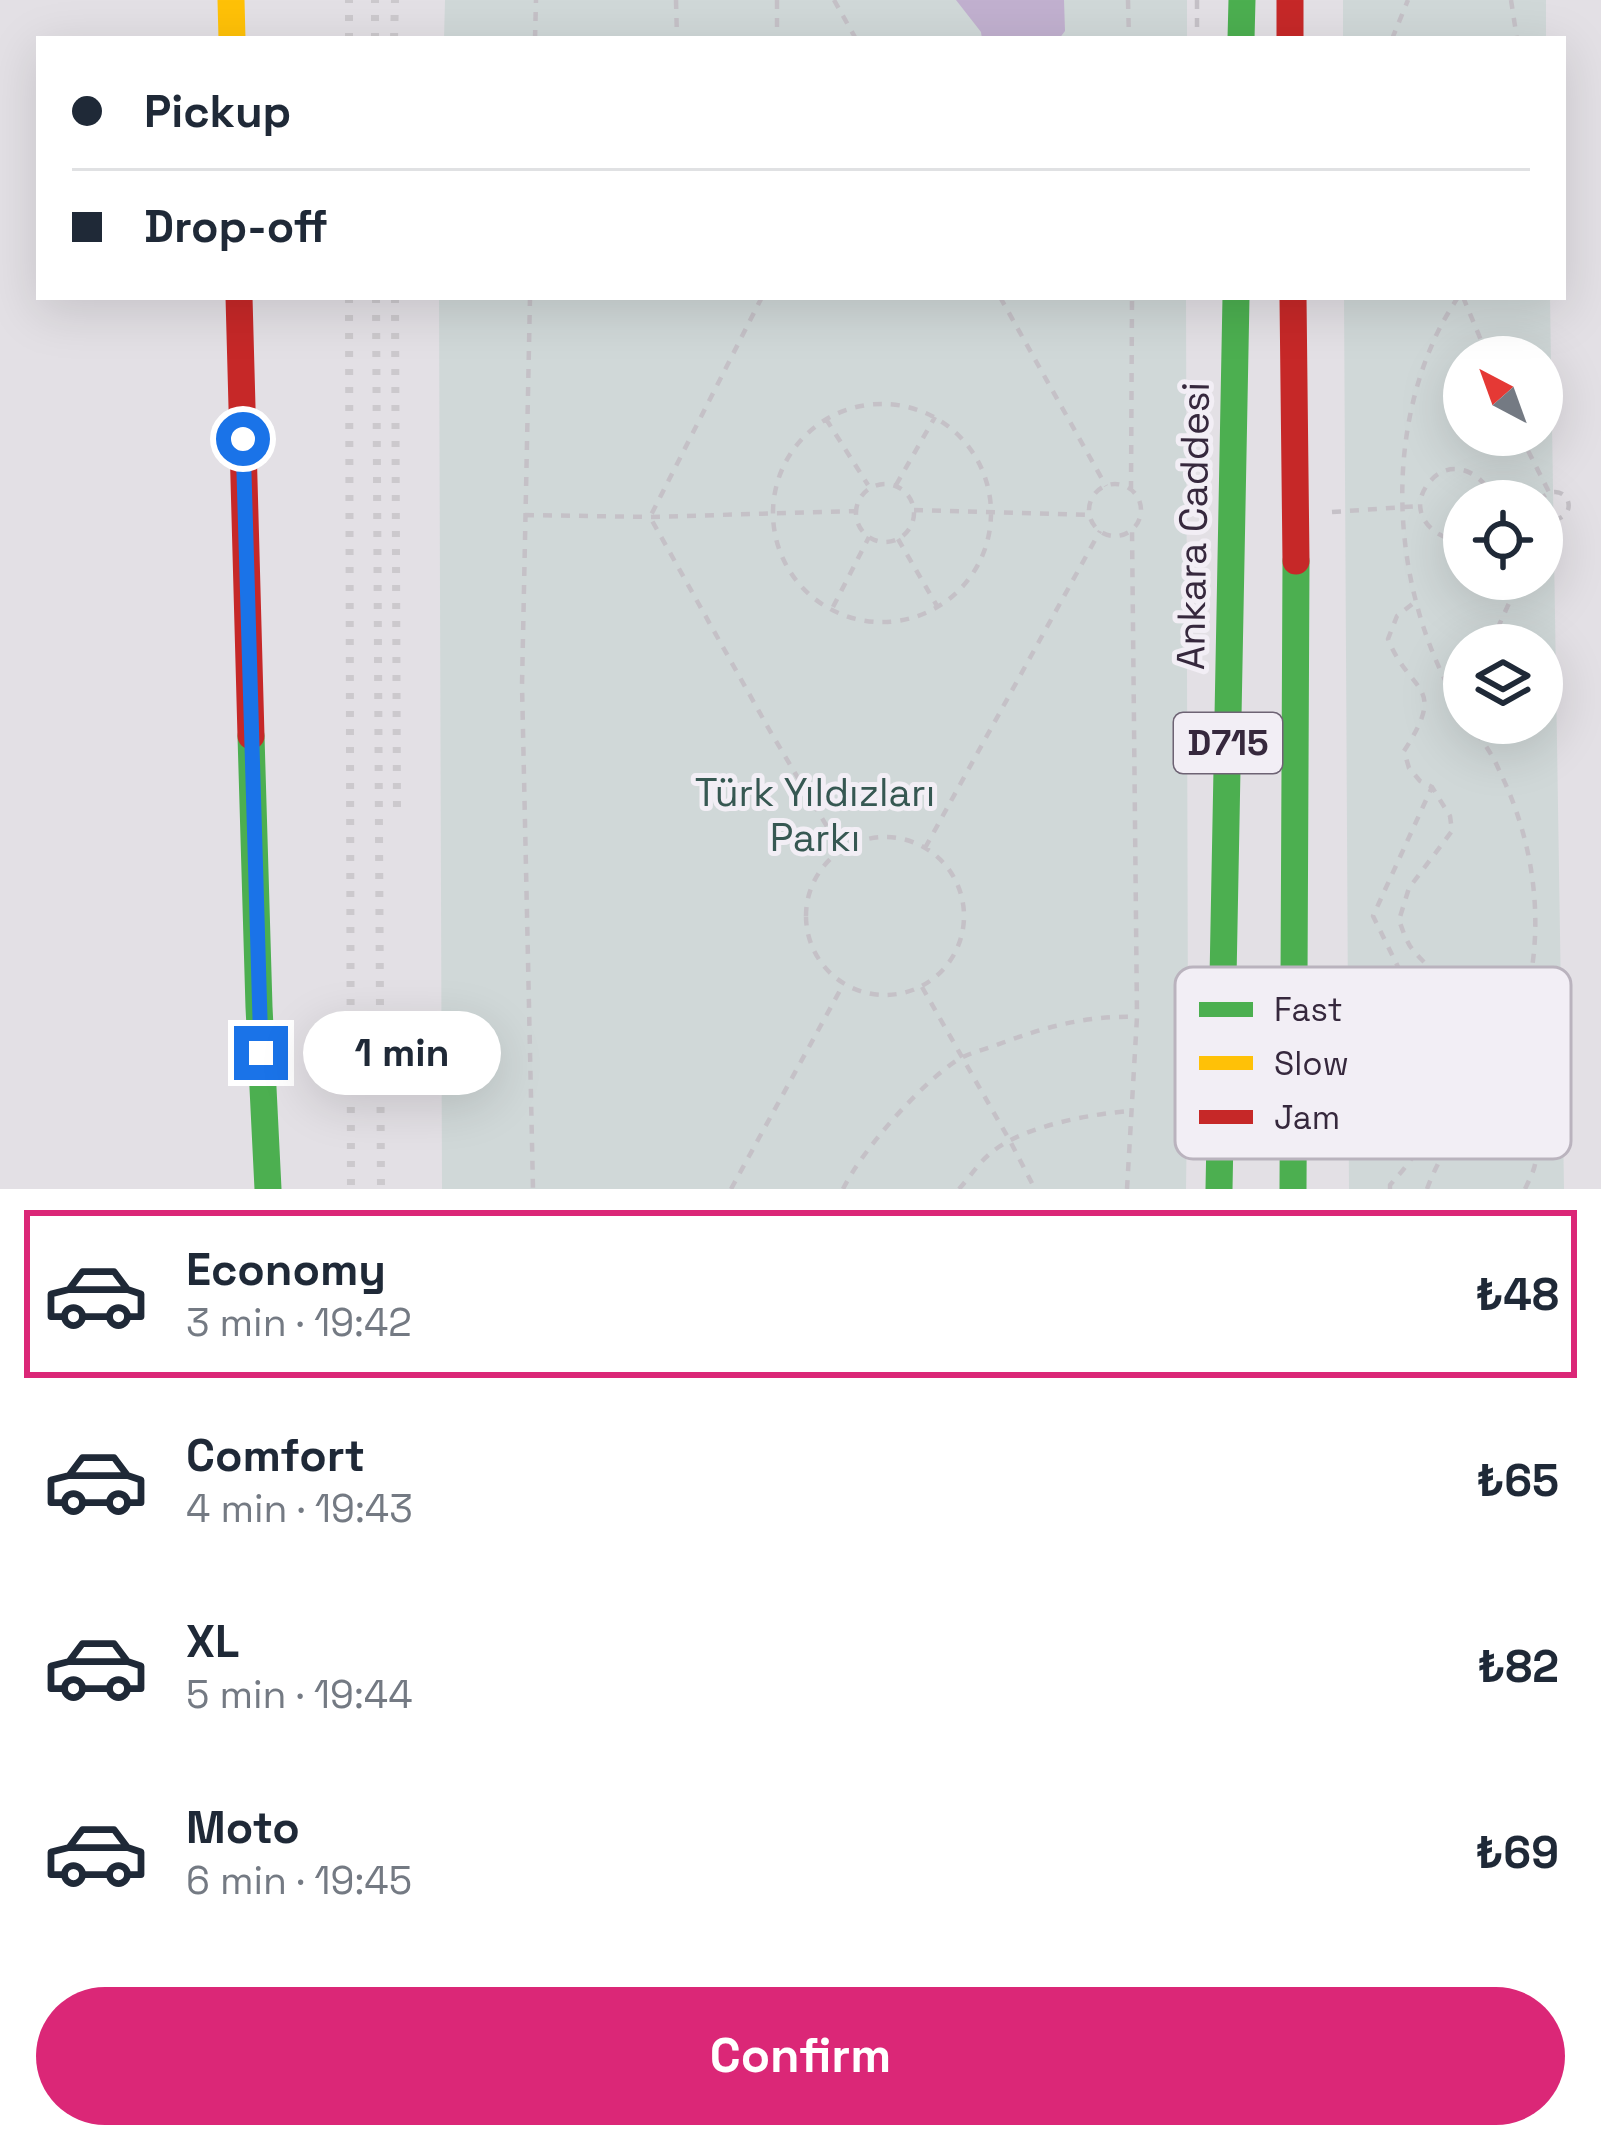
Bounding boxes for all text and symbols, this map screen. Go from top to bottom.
text: Pickup [144,83,291,140]
text: Drop-off [144,198,328,255]
north arrow [1443,336,1563,456]
map controls [1443,336,1563,744]
street label: Ankara Caddesi [1166,381,1220,671]
route start [216,412,270,466]
button: locate [1443,480,1563,600]
button: layers [1443,624,1563,744]
road number: D715 [1174,713,1282,773]
park label: Türk Yıldızları Parkı [695,768,935,862]
legend [1175,967,1571,1159]
text: Fast [1274,989,1343,1031]
callout: 1 min [303,1011,501,1095]
route end [234,1026,288,1080]
text: 1 min [354,1028,450,1077]
text: Slow [1274,1043,1349,1085]
text: Jam [1274,1097,1340,1139]
icon: car [42,1240,150,1348]
text: Economy [186,1241,386,1298]
text: ₺48 [1476,1266,1559,1323]
text: 3 min · 19:42 [186,1298,412,1347]
icon: car [42,1426,150,1534]
text: Comfort [186,1427,365,1484]
text: ₺65 [1476,1452,1559,1509]
text: 4 min · 19:43 [186,1484,413,1533]
icon: car [42,1612,150,1720]
text: XL [186,1613,239,1670]
text: ₺82 [1477,1638,1559,1695]
text: 5 min · 19:44 [186,1670,413,1719]
icon: car [42,1798,150,1906]
text: Moto [186,1799,300,1856]
text: ₺69 [1476,1824,1559,1881]
text: 6 min · 19:45 [186,1856,412,1905]
button: Confirm [36,1987,1565,2125]

